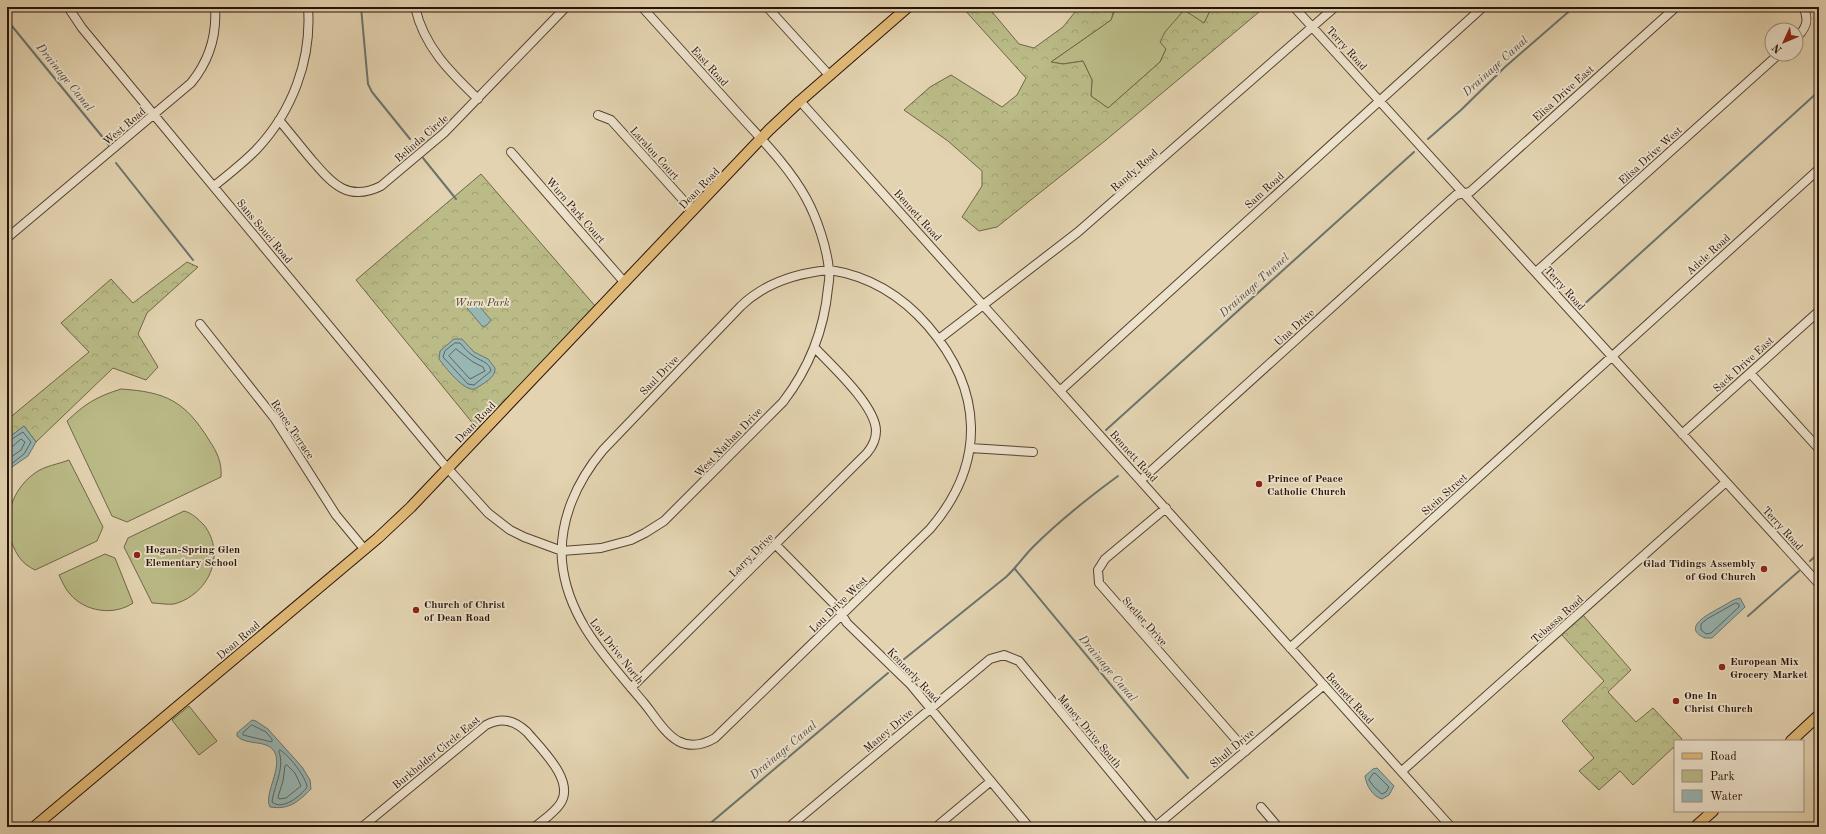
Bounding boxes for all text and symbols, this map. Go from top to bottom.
north arrow [1764,22,1804,62]
street label: Terry Road [1324,25,1368,73]
water label: Drainage Canal [1460,34,1531,100]
water label: Drainage Canal [33,41,95,114]
text: N [1771,41,1785,55]
street label: East Road [688,45,730,89]
street label: Elisa Drive East [1531,64,1597,124]
street label: West Road [102,106,149,148]
street label: Belinda Circle [393,113,451,165]
street label: Laralou Court [627,125,681,183]
street label: Elisa Drive West [1617,125,1685,187]
street label: Randy Road [1109,148,1161,194]
street label: Dean Road [678,166,722,212]
street label: Sam Road [1243,171,1287,211]
street label: Wurn Park Court [543,176,606,246]
street label: Bennett Road [891,188,943,244]
street label: Sans Souci Road [234,198,294,266]
street label: Adele Road [1685,233,1733,278]
water label: Drainage Tunnel [1217,251,1292,321]
street label: Terry Road [1542,265,1586,313]
park label: Wurn Park [455,298,510,309]
street label: Una Drive [1273,307,1317,349]
street label: Sack Drive East [1712,335,1776,395]
street label: Saul Drive [639,354,682,398]
street label: Renee Terrace [268,398,315,461]
street label: Dean Road [454,400,498,446]
street label: West Nathan Drive [693,406,765,480]
street label: Bennett Road [1107,429,1159,485]
street label: Stein Street [1420,472,1470,518]
place label: Prince of Peace Catholic Church [1267,474,1346,498]
marker: Prince of Peace Catholic Church [1254,479,1264,489]
street label: Terry Road [1760,505,1804,553]
street label: Larry Drive [728,532,776,580]
place label: Hogan-Spring Glen Elementary School [145,545,240,569]
marker: Hogan-Spring Glen Elementary School [132,550,142,560]
place label: Glad Tidings Assembly of God Church [1643,559,1756,583]
marker: Glad Tidings Assembly of God Church [1759,564,1769,574]
street label: Lou Drive West [808,575,870,635]
street label: Tebassa Road [1530,594,1586,646]
street label: Stetler Drive [1119,595,1169,649]
place label: Church of Christ of Dean Road [424,600,505,624]
marker: Church of Christ of Dean Road [411,605,421,615]
street label: Lou Drive North [587,617,645,687]
street label: Dean Road [215,620,263,662]
water label: Drainage Canal [1075,632,1139,705]
street label: Kennerly Road [884,647,942,706]
place label: European Mix Grocery Market [1730,657,1808,681]
marker: European Mix Grocery Market [1717,662,1727,672]
street label: Bennett Road [1323,671,1375,727]
place label: One In Christ Church [1684,691,1753,715]
street label: Maney Drive South [1055,693,1123,771]
marker: One In Christ Church [1671,696,1681,706]
street label: Maney Drive [862,707,916,755]
street label: Burkholder Circle East [391,715,483,792]
water label: Drainage Canal [747,719,820,783]
street label: Shull Drive [1209,728,1257,771]
legend [1674,740,1804,812]
text: Road [1710,751,1737,763]
text: Park [1710,771,1735,783]
text: Water [1710,791,1743,803]

